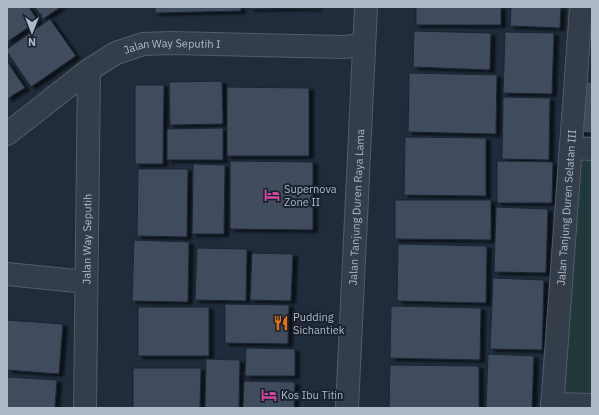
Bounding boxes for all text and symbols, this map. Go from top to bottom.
north arrow [12,12,52,52]
text: N [28,35,36,49]
street label: Jalan Way Seputih I [122,36,221,57]
street label: Jalan Tanjung Duren Raya Lama [346,129,367,286]
street label: Jalan Tanjung Duren Selatan III [554,129,579,286]
place label: Supernova Zone II [284,182,337,209]
hotel icon: Supernova Zone II [263,186,281,204]
street label: Jalan Way Seputih [79,194,95,285]
place label: Pudding Sichantiek [293,310,345,337]
restaurant icon: Pudding Sichantiek [272,314,290,332]
hotel icon: Kos Ibu Titin [260,386,278,404]
place label: Kos Ibu Titin [281,388,343,402]

